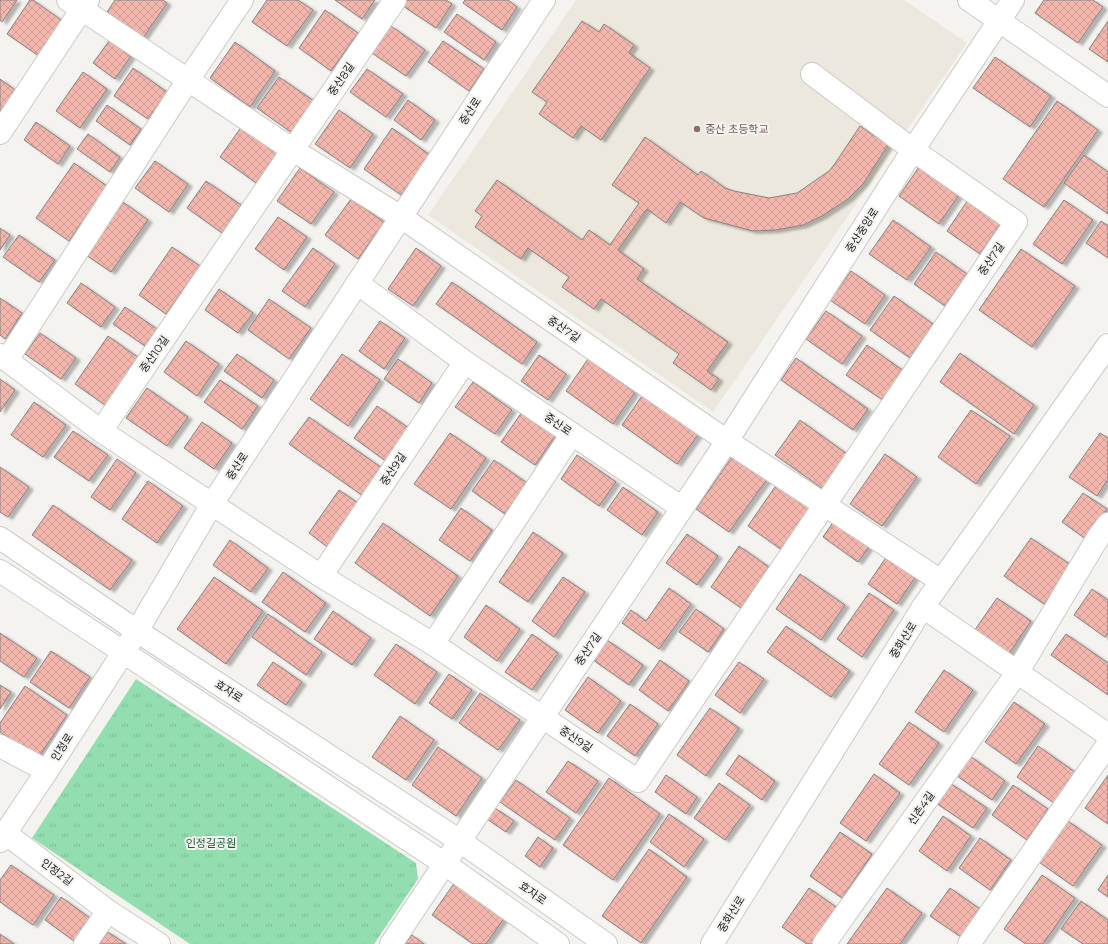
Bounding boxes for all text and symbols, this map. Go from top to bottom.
street label: 중산8길 [325,60,357,98]
street label: 중산로 [456,94,484,128]
place label: 중산 초등학교 [705,122,769,136]
marker: 중산 초등학교 [692,124,702,134]
street label: 중산중앙로 [842,205,882,255]
street label: 중산7길 [975,240,1007,278]
street label: 중산7길 [545,313,583,345]
street label: 중산10길 [136,333,172,375]
street label: 중산로 [541,410,575,438]
street label: 중산로 [223,449,251,483]
street label: 중산9길 [377,450,409,488]
street label: 중화산로 [886,619,920,661]
street label: 중산7길 [572,630,604,668]
street label: 효자로 [212,677,246,705]
street label: 중산9길 [557,723,595,755]
street label: 인정로 [48,730,76,764]
street label: 신촌4길 [904,789,938,827]
park label: 인정길공원 [186,836,236,850]
street label: 인정2길 [38,855,76,889]
street label: 효자로 [517,879,549,907]
street label: 중화산로 [714,893,748,935]

